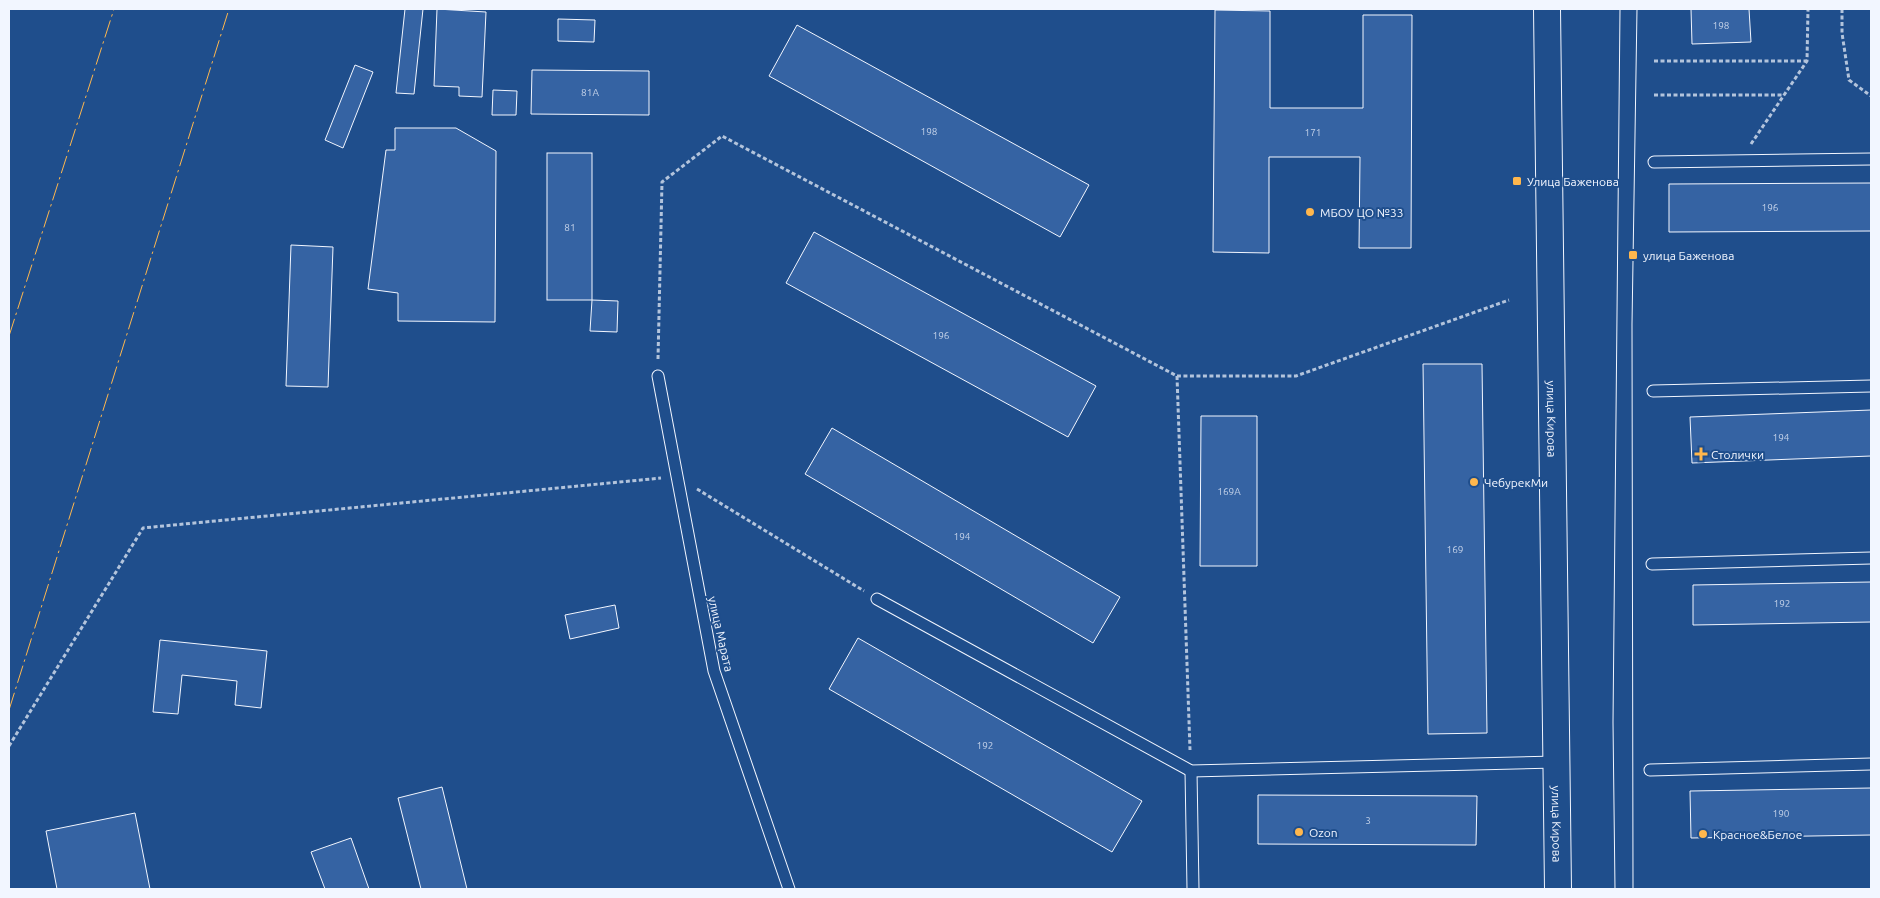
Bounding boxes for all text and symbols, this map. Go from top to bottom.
house number: 198 [1713,20,1730,31]
house number: 81А [581,87,599,98]
house number: 198 [921,126,938,137]
house number: 171 [1305,127,1321,138]
marker: Улица Баженова [1511,175,1523,187]
place label: Улица Баженова [1527,175,1619,188]
house number: 196 [1762,202,1779,213]
marker: МБОУ ЦО №33 [1304,206,1316,218]
place label: МБОУ ЦО №33 [1320,206,1404,219]
house number: 81 [564,222,576,233]
marker: улица Баженова [1627,249,1639,261]
place label: улица Баженова [1643,249,1734,262]
house number: 196 [933,330,950,341]
street label: улица Кирова [1545,380,1559,458]
house number: 194 [1773,432,1790,443]
marker: Столички [1695,448,1707,460]
place label: Столички [1711,448,1764,461]
marker: ЧебурекМи [1468,476,1480,488]
place label: ЧебурекМи [1484,476,1548,489]
house number: 169А [1217,486,1241,497]
house number: 194 [954,531,971,542]
house number: 169 [1447,544,1463,555]
street label: улица Марата [706,595,736,673]
house number: 192 [1774,598,1790,609]
house number: 192 [977,740,993,751]
street label: улица Кирова [1550,785,1564,862]
house number: 190 [1773,808,1790,819]
house number: 3 [1365,815,1371,826]
marker: Ozon [1293,826,1305,838]
place label: Ozon [1309,826,1338,839]
marker: Красное&Белое [1697,828,1709,840]
place label: Красное&Белое [1713,828,1802,841]

